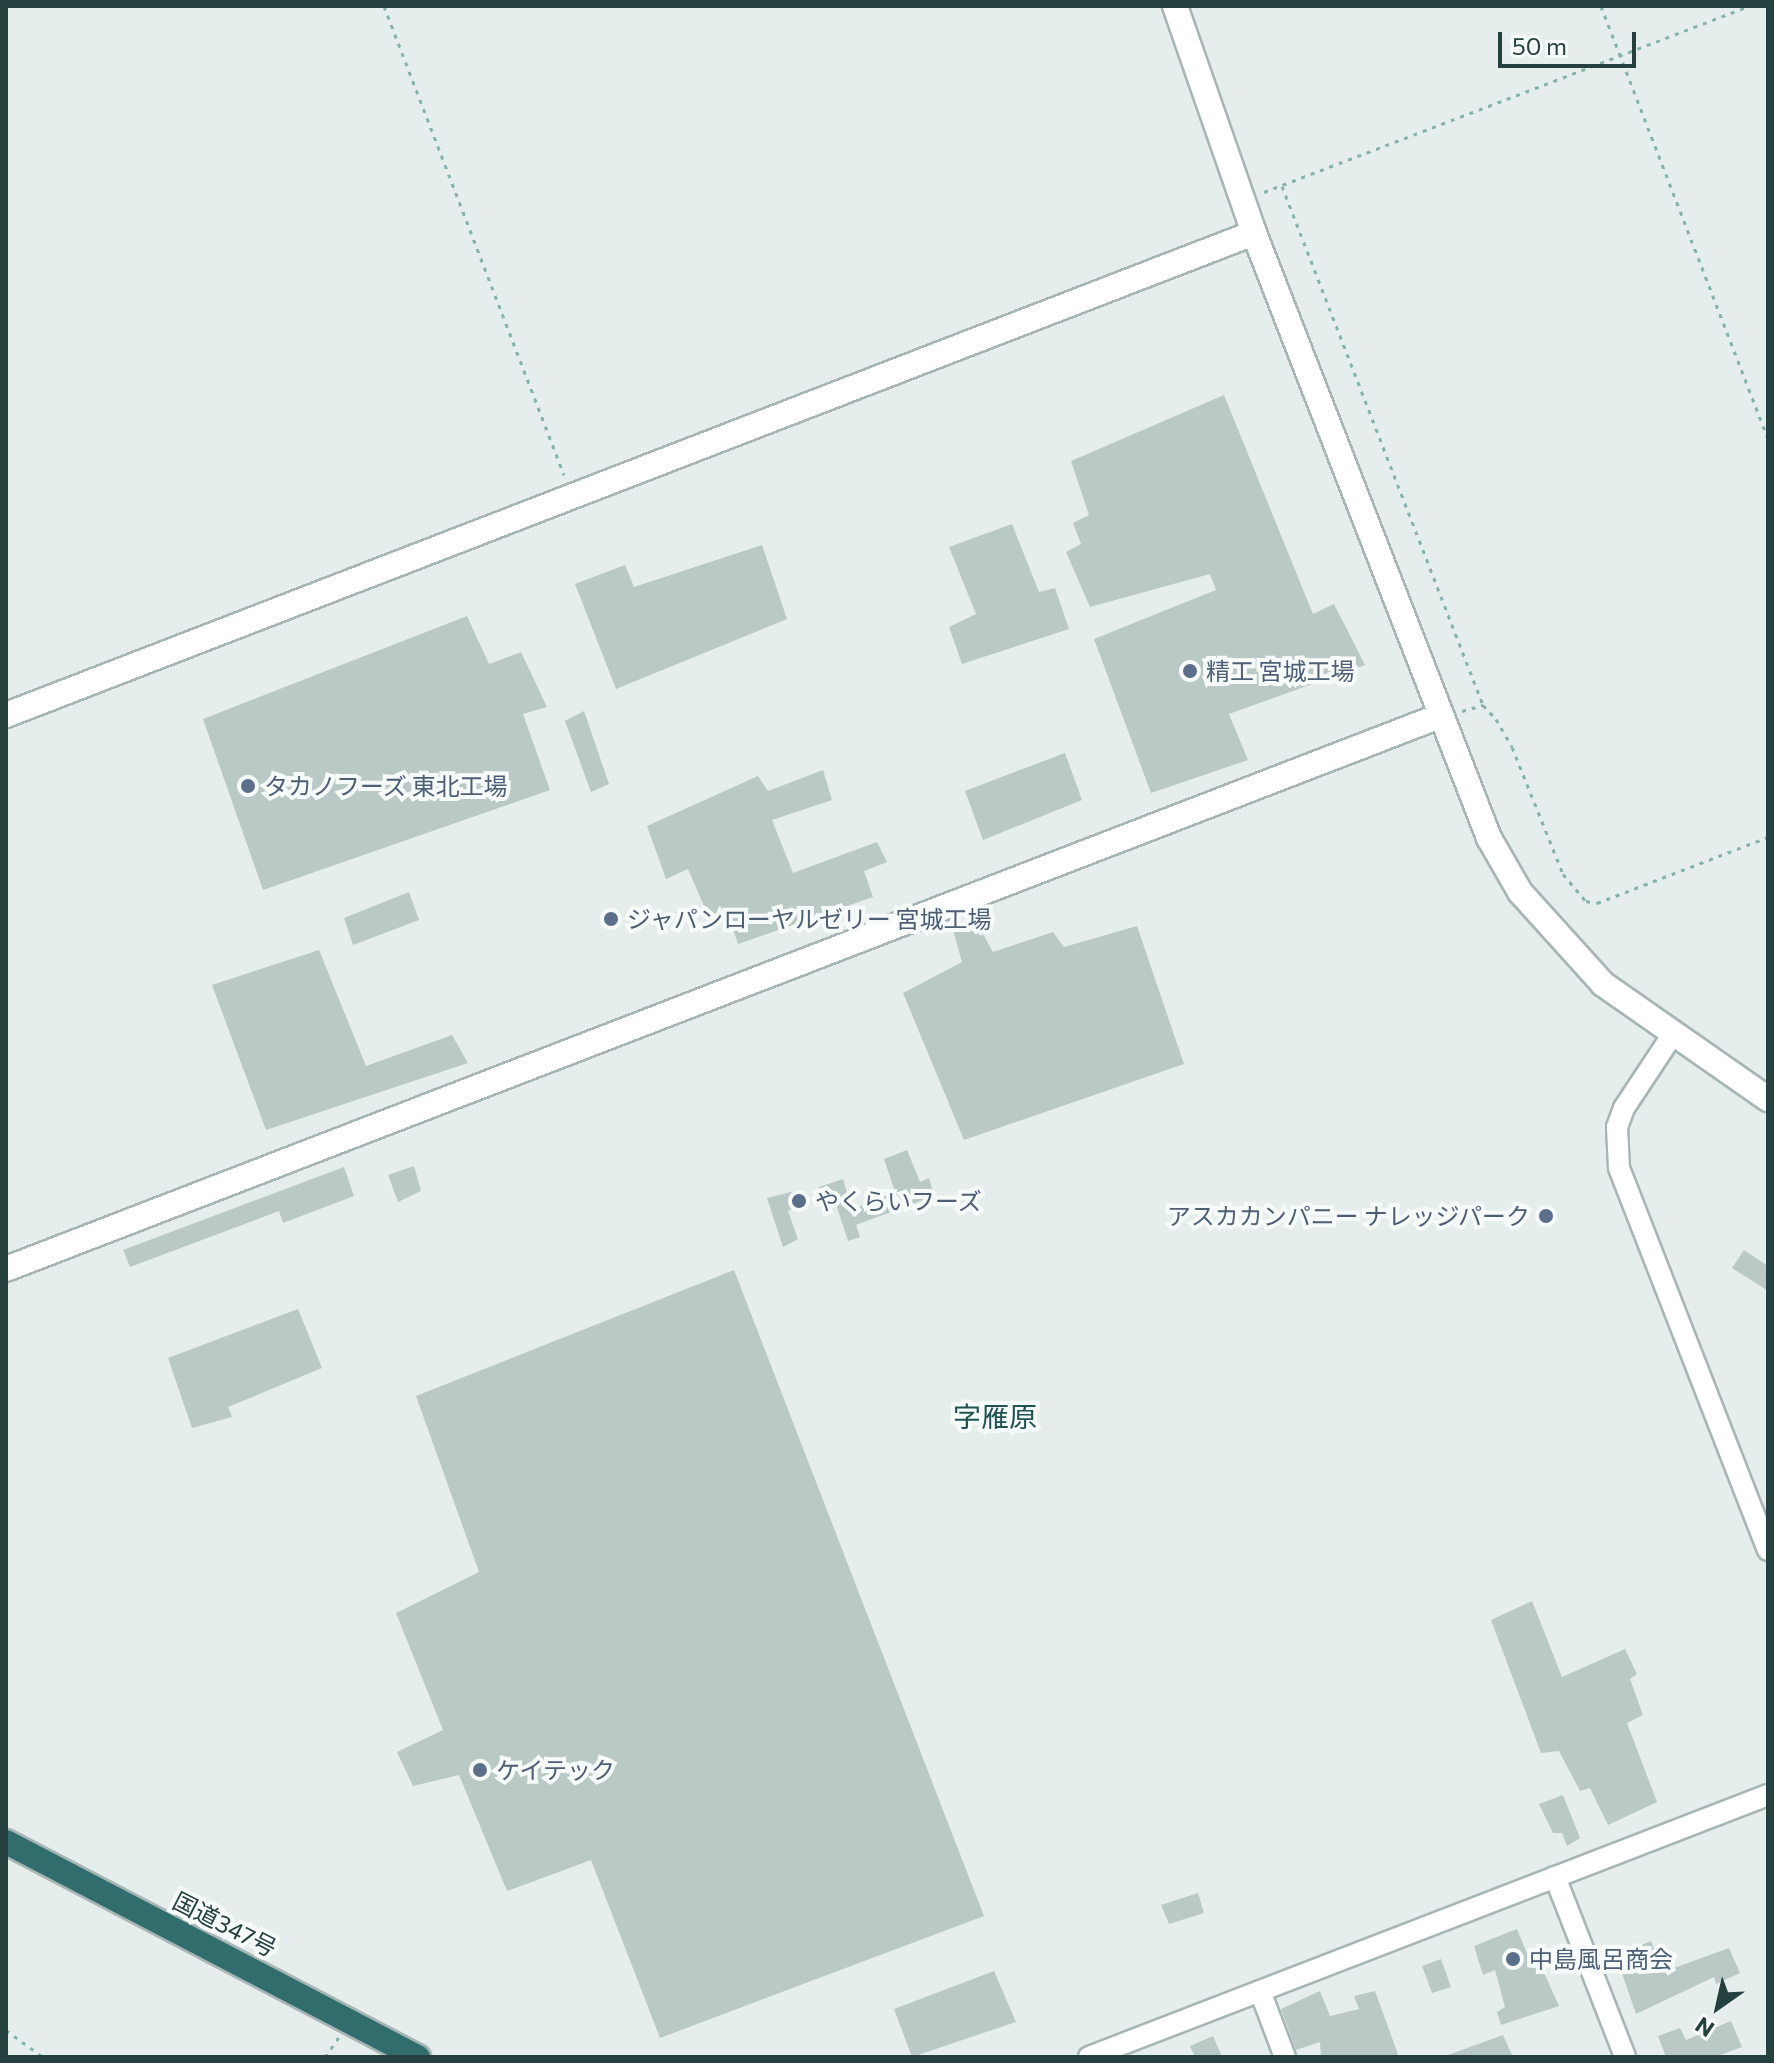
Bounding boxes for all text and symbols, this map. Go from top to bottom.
scale bar [1502,16,1640,66]
text: 50 m [1512,31,1567,60]
place label: 精工 宮城工場 [1206,657,1355,685]
marker: 精工 宮城工場 [1181,662,1199,680]
place label: タカノフーズ 東北工場 [264,772,509,800]
marker: タカノフーズ 東北工場 [239,777,257,795]
place label: ジャパンローヤルゼリー 宮城工場 [627,905,992,933]
marker: ジャパンローヤルゼリー 宮城工場 [602,910,620,928]
place label: やくらいフーズ [815,1187,983,1215]
marker: やくらいフーズ [790,1192,808,1210]
place label: アスカカンパニー ナレッジパーク [1165,1202,1530,1230]
marker: アスカカンパニー ナレッジパーク [1537,1207,1555,1225]
district label: 字雁原 [953,1399,1037,1433]
place label: ケイテック [496,1756,616,1784]
marker: ケイテック [471,1761,489,1779]
street label: 国道347号 [168,1886,282,1962]
place label: 中島風呂商会 [1529,1945,1673,1973]
marker: 中島風呂商会 [1504,1950,1522,1968]
north arrow [1678,1967,1758,2047]
text: N [1690,2012,1719,2043]

